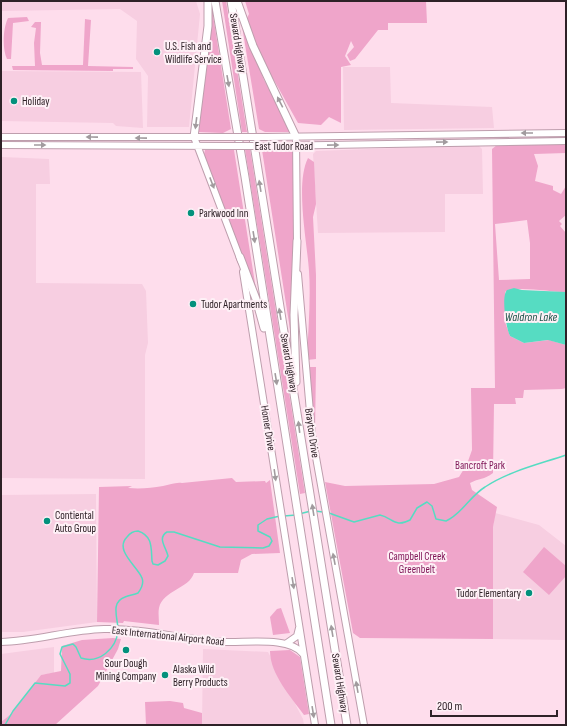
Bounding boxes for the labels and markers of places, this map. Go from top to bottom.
place label: U.S. Fish and Wildlife Service [165,40,222,66]
marker: U.S. Fish and Wildlife Service [152,47,162,57]
place label: Holiday [22,95,50,108]
marker: Holiday [9,96,19,106]
place label: Parkwood Inn [199,207,249,220]
marker: Parkwood Inn [186,208,196,218]
place label: Tudor Apartments [201,298,267,311]
marker: Tudor Apartments [188,299,198,309]
place label: Contiental Auto Group [54,509,96,535]
marker: Contiental Auto Group [42,516,52,526]
place label: Tudor Elementary [456,587,522,600]
marker: Tudor Elementary [524,588,534,598]
marker: Sour Dough Mining Company [121,645,131,655]
place label: Sour Dough Mining Company [96,657,157,683]
place label: Alaska Wild Berry Products [172,663,228,689]
marker: Alaska Wild Berry Products [160,670,170,680]

